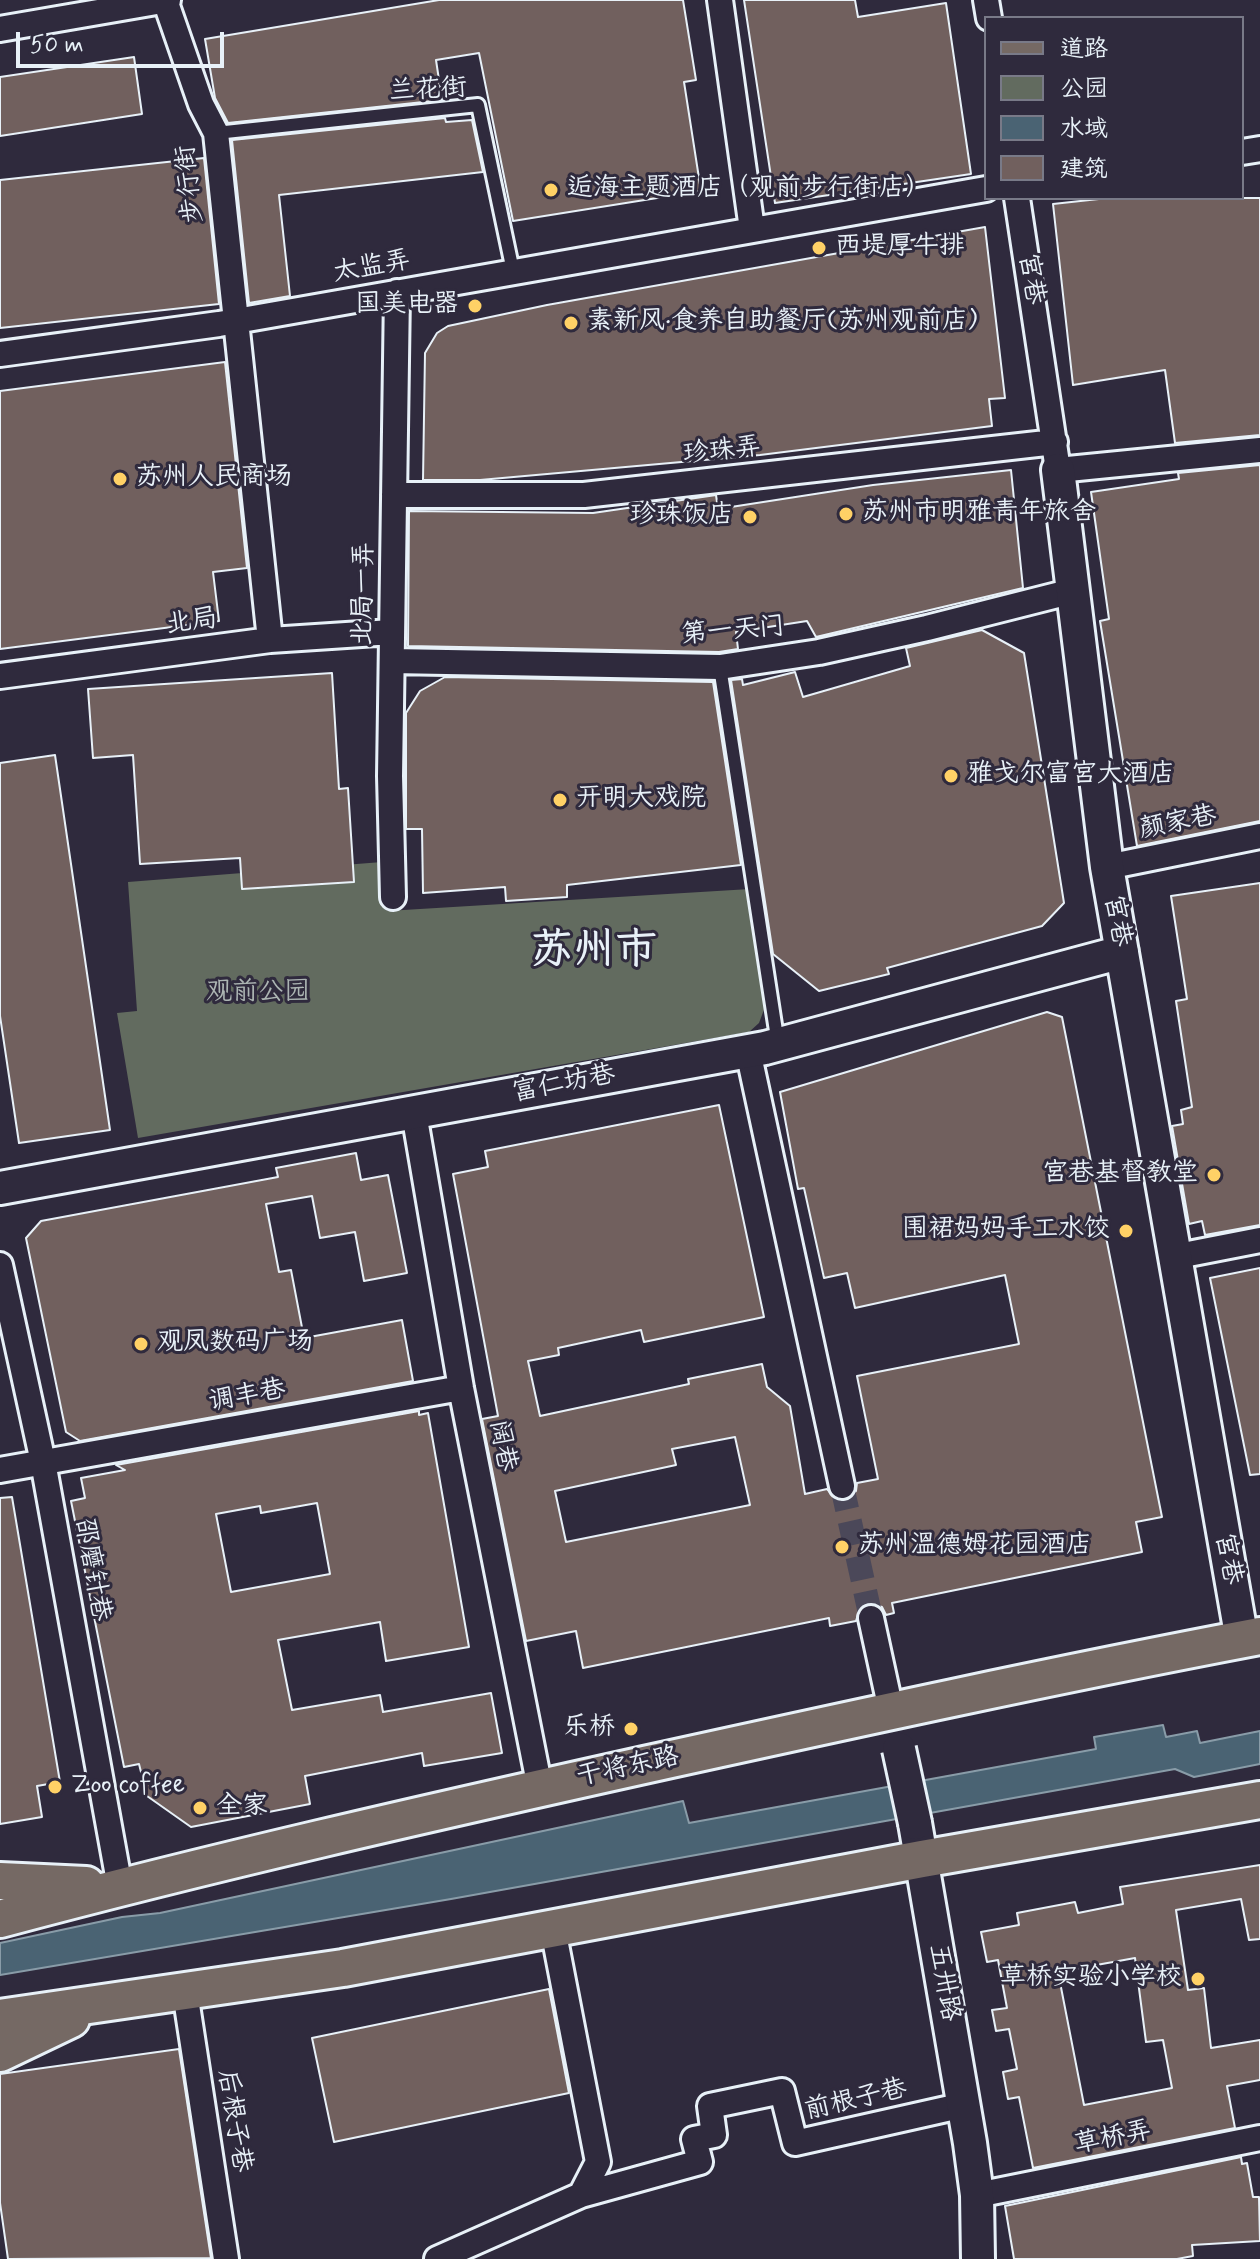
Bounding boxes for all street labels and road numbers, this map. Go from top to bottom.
street label: 兰花街 [388,73,468,109]
street label: 步行街 [171,144,211,224]
street label: 太监弄 [331,246,413,290]
street label: 宫巷 [1011,251,1049,307]
street label: 珍珠弄 [682,432,762,472]
street label: 北局一弄 [348,542,382,646]
street label: 北局 [164,604,220,642]
street label: 第一天门 [680,612,786,652]
street label: 颜家巷 [1137,801,1219,847]
street label: 宫巷 [1096,893,1136,949]
street label: 富仁坊巷 [510,1060,618,1110]
street label: 调丰巷 [206,1375,288,1419]
street label: 阔巷 [481,1418,521,1474]
street label: 邵磨针巷 [67,1516,115,1624]
street label: 宫巷 [1207,1531,1247,1587]
street label: 干将东路 [574,1742,682,1794]
street label: 五卅路 [921,1942,965,2024]
street label: 后根子巷 [209,2067,257,2175]
street label: 前根子巷 [802,2074,910,2128]
street label: 草桥弄 [1072,2116,1154,2162]

